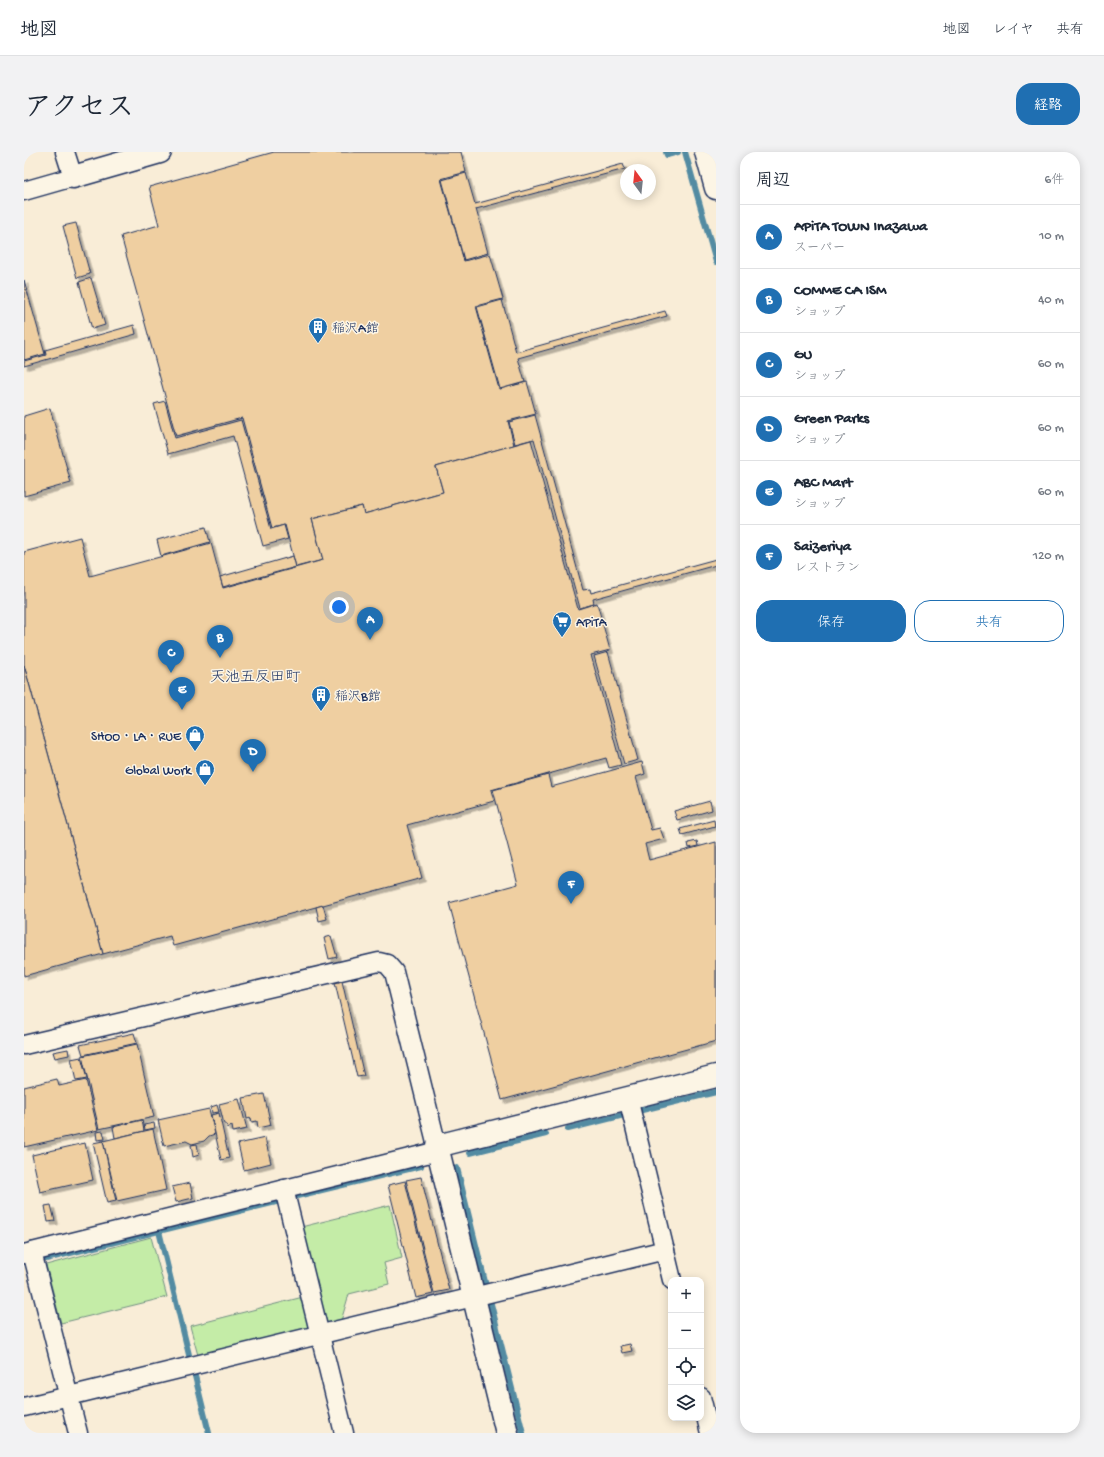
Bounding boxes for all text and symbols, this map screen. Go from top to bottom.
text: 地図 [20,20,58,43]
text: 地図 [943,22,971,39]
text: レイヤ [993,22,1034,39]
text: 共有 [1056,22,1084,39]
button: 経路 [1016,83,1080,125]
text: アクセス [24,93,134,126]
north arrow [620,164,656,200]
text: 周辺 [756,172,790,192]
text: 6件 [1044,173,1064,188]
text: APiTA TOWN Inazawa [794,218,927,236]
text: A [765,229,773,244]
text: 10 m [1039,229,1064,244]
text: スーパー [794,241,845,256]
text: COMME CA ISM [794,282,886,300]
text: B [766,293,772,308]
text: 40 m [1038,293,1064,308]
text: ショップ [794,305,845,320]
building icon: 稲沢A館 [307,316,329,344]
place label: 稲沢A館 [332,322,379,337]
text: GU [794,346,812,364]
text: C [765,357,773,372]
text: 60 m [1038,357,1064,372]
text: ショップ [794,369,845,384]
text: Green Parks [794,410,869,428]
text: D [765,421,773,436]
text: 60 m [1038,421,1064,436]
text: ショップ [794,433,845,448]
text: ABC Mart [794,474,852,492]
text: E [765,485,773,500]
text: 60 m [1038,485,1064,500]
text: ショップ [794,497,845,512]
text: Saizeriya [794,538,851,556]
text: F [766,549,772,564]
text: 120 m [1033,549,1064,564]
text: レストラン [794,561,860,576]
your location [329,597,349,617]
button: 保存 [756,600,906,642]
button: 共有 [914,600,1064,642]
pin: A [357,607,383,640]
supermarket icon: APiTA [551,610,573,638]
place label: APiTA [576,616,608,631]
pin: B [207,625,233,658]
pin: C [158,640,184,673]
district label: 天池五反田町 [210,669,301,687]
pin: E [169,677,195,710]
building icon: 稲沢B館 [310,684,332,712]
place label: 稲沢B館 [335,690,381,705]
shop icon: SHOO・LA・RUE [184,724,206,752]
place label: SHOO・LA・RUE [91,730,182,745]
pin: D [240,739,266,772]
shop icon: Global Work [194,758,216,786]
place label: Global Work [125,764,192,779]
pin: F [558,871,584,904]
map controls [668,1277,704,1421]
button: + [668,1277,704,1313]
button: − [668,1313,704,1349]
button: locate [668,1349,704,1385]
button: layers [668,1385,704,1421]

